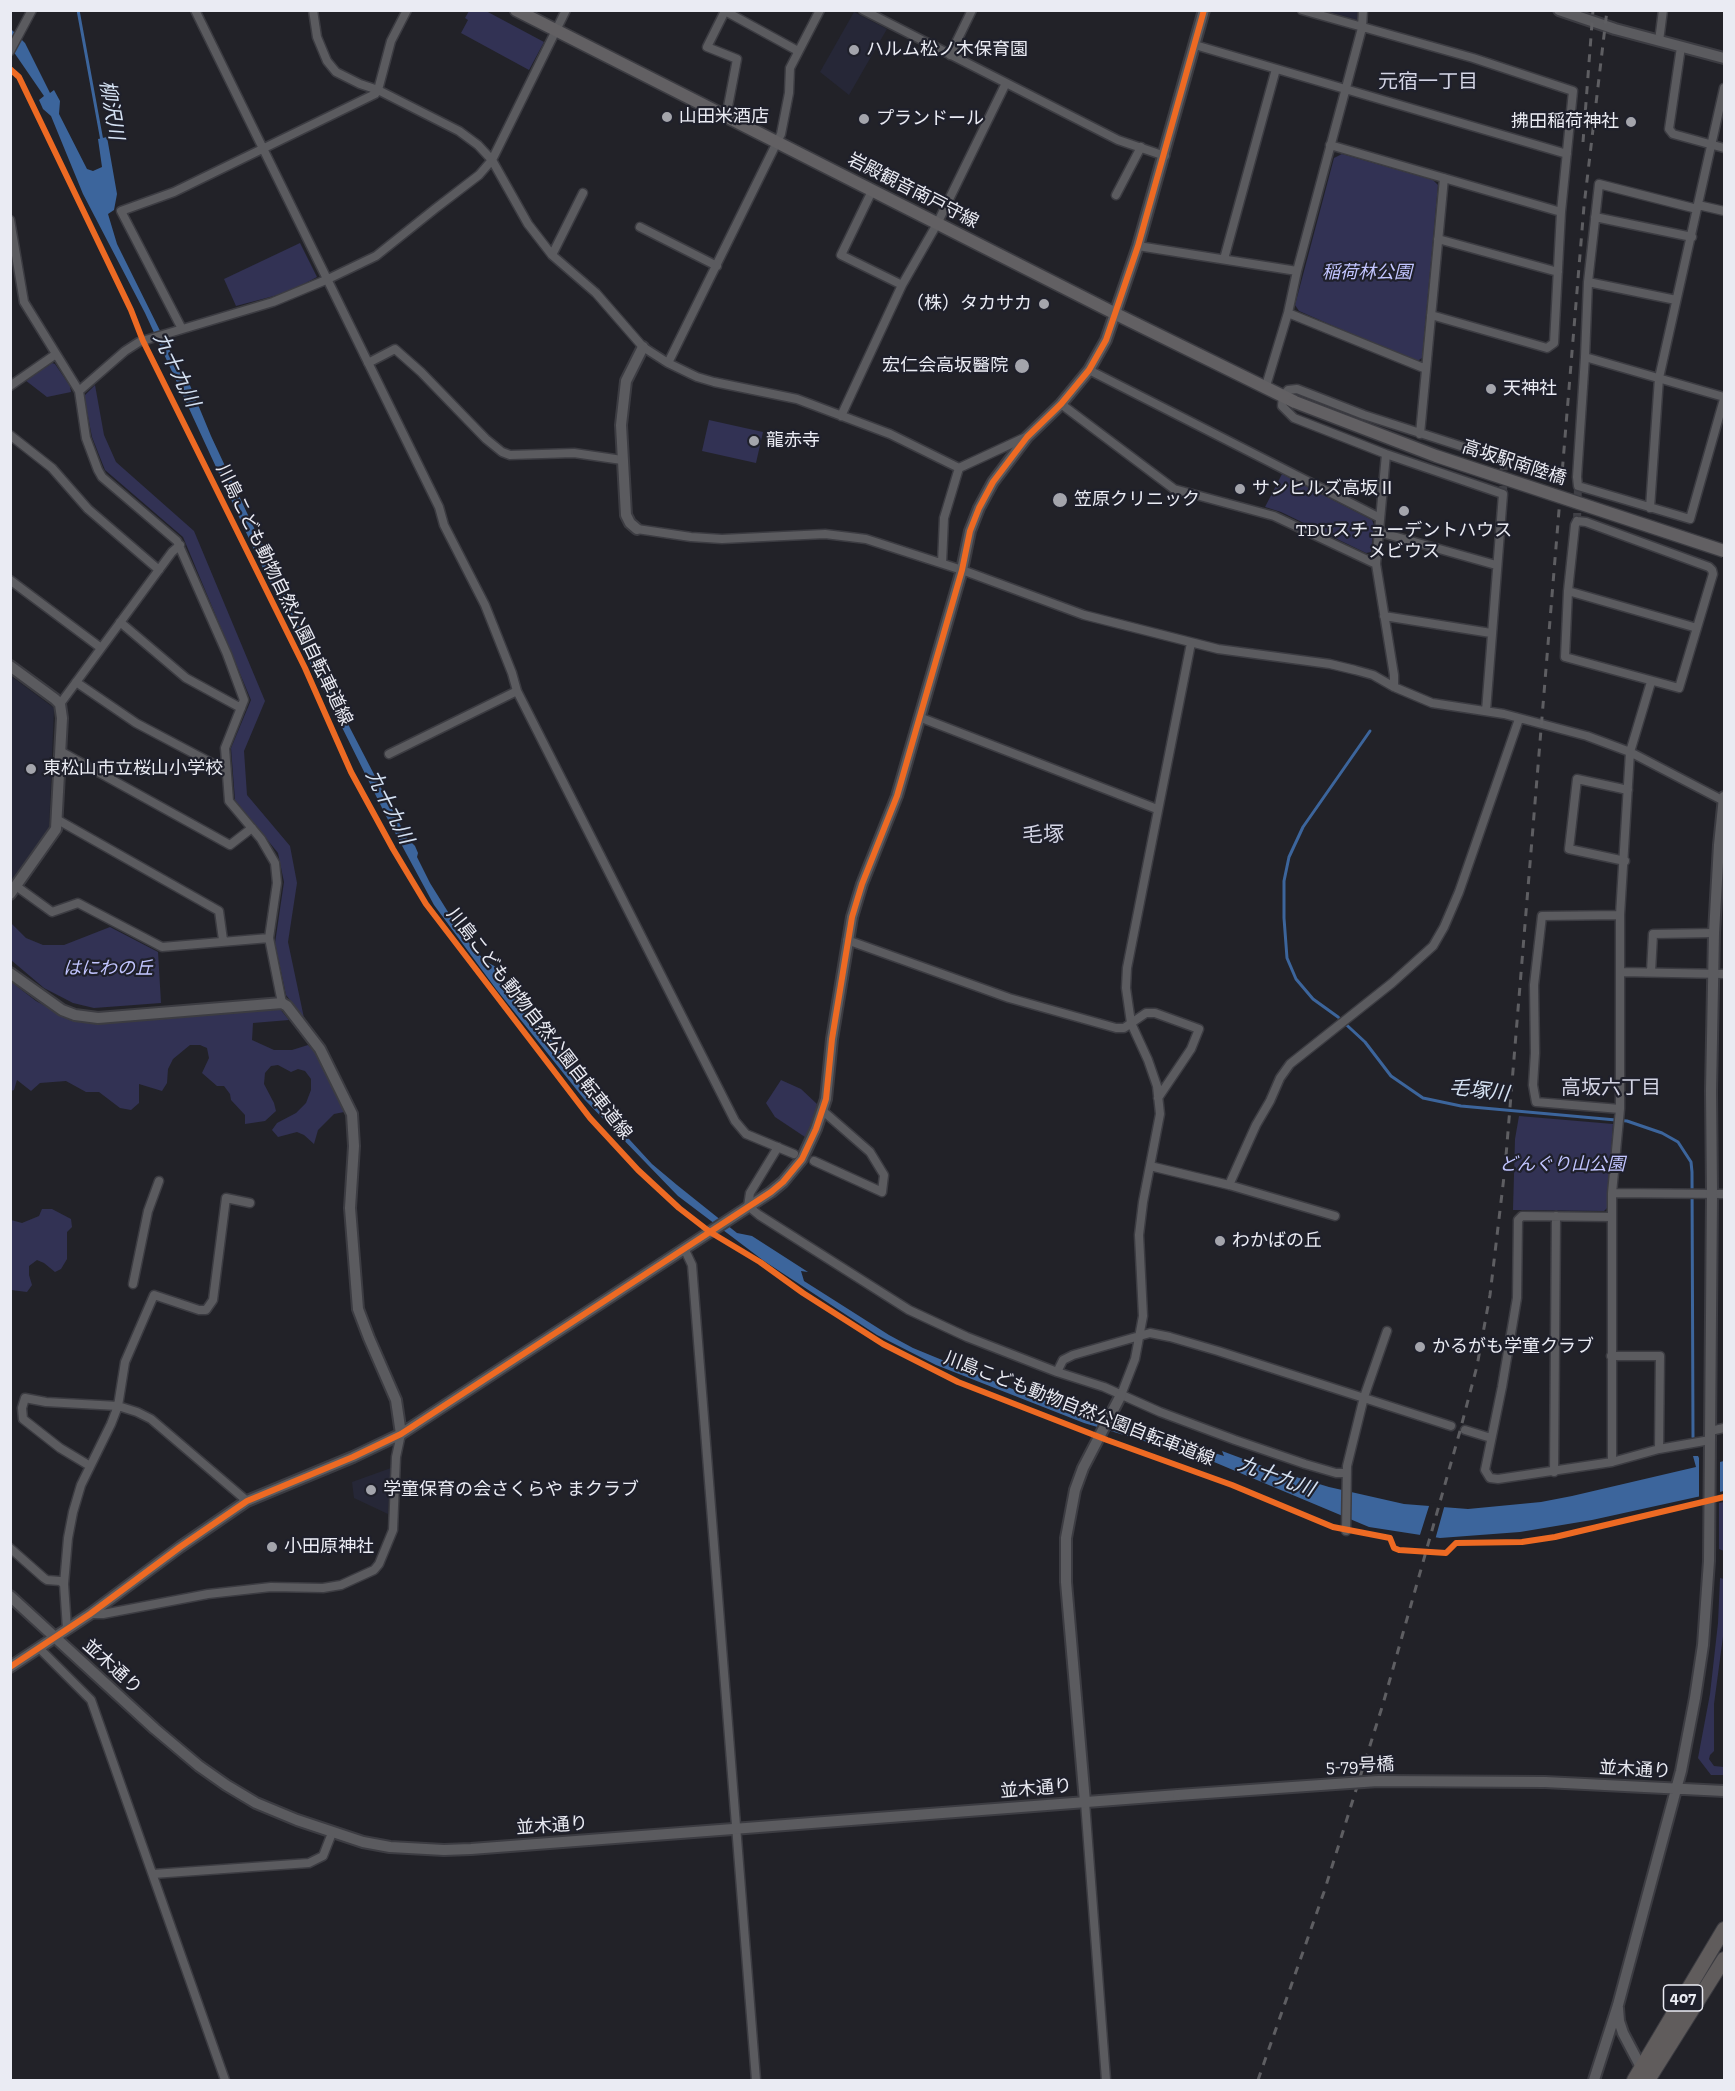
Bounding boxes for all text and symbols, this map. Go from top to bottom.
place label: ハルム松ノ木保育園 [866,39,1028,61]
marker: ハルム松ノ木保育園 [847,43,861,57]
district label: 元宿一丁目 [1378,70,1478,94]
water label: 柳沢川 [94,78,128,142]
place label: 山田米酒店 [679,106,769,128]
place label: プランドール [876,108,984,130]
marker: 山田米酒店 [660,110,674,124]
place label: 拂田稲荷神社 [1511,111,1619,133]
marker: プランドール [857,112,871,126]
marker: 拂田稲荷神社 [1624,115,1638,129]
street label: 岩殿観音南戸守線 [844,149,982,233]
park label: 稲荷林公園 [1322,262,1412,284]
place label: （株）タカサカ [906,293,1032,315]
marker: （株）タカサカ [1037,297,1051,311]
water label: 九十九川 [148,329,204,411]
place label: 宏仁会高坂醫院 [882,355,1008,377]
marker: 宏仁会高坂醫院 [1013,357,1031,375]
place label: 天神社 [1503,378,1557,400]
marker: 天神社 [1484,382,1498,396]
place label: 龍赤寺 [766,430,820,452]
marker: 龍赤寺 [747,434,761,448]
street label: 高坂駅南陸橋 [1459,436,1569,490]
street label: 川島こども動物自然公園自転車道線 [211,461,357,729]
place label: サンヒルズ高坂Ⅱ [1252,478,1396,500]
marker: サンヒルズ高坂Ⅱ [1233,482,1247,496]
place label: 笠原クリニック [1074,489,1200,511]
marker: 笠原クリニック [1051,491,1069,509]
marker: TDUスチューデントハウス メビウス [1397,504,1411,518]
place label: TDUスチューデントハウス メビウス [1296,520,1512,562]
place label: 東松山市立桜山小学校 [43,758,223,780]
marker: 東松山市立桜山小学校 [24,762,38,776]
water label: 九十九川 [360,766,418,848]
district label: 毛塚 [1022,822,1064,848]
street label: 川島こども動物自然公園自転車道線 [442,904,636,1144]
park label: はにわの丘 [63,958,153,980]
water label: 毛塚川 [1448,1075,1510,1107]
district label: 高坂六丁目 [1561,1076,1661,1100]
park label: どんぐり山公園 [1499,1154,1625,1176]
place label: わかばの丘 [1232,1230,1322,1252]
marker: わかばの丘 [1213,1234,1227,1248]
place label: かるがも学童クラブ [1432,1336,1594,1358]
marker: かるがも学童クラブ [1413,1340,1427,1354]
street label: 川島こども動物自然公園自転車道線 [941,1347,1217,1471]
water label: 九十九川 [1234,1452,1318,1502]
place label: 学童保育の会さくらや まクラブ [383,1479,639,1501]
marker: 学童保育の会さくらや まクラブ [364,1483,378,1497]
place label: 小田原神社 [284,1536,374,1558]
marker: 小田原神社 [265,1540,279,1554]
street label: 並木通り [78,1635,146,1699]
street label: 5-79号橋 [1325,1754,1395,1778]
street label: 並木通り [1598,1757,1672,1783]
street label: 並木通り [999,1775,1073,1803]
street label: 並木通り [515,1813,589,1839]
road number: 407 [1664,1985,1702,2011]

